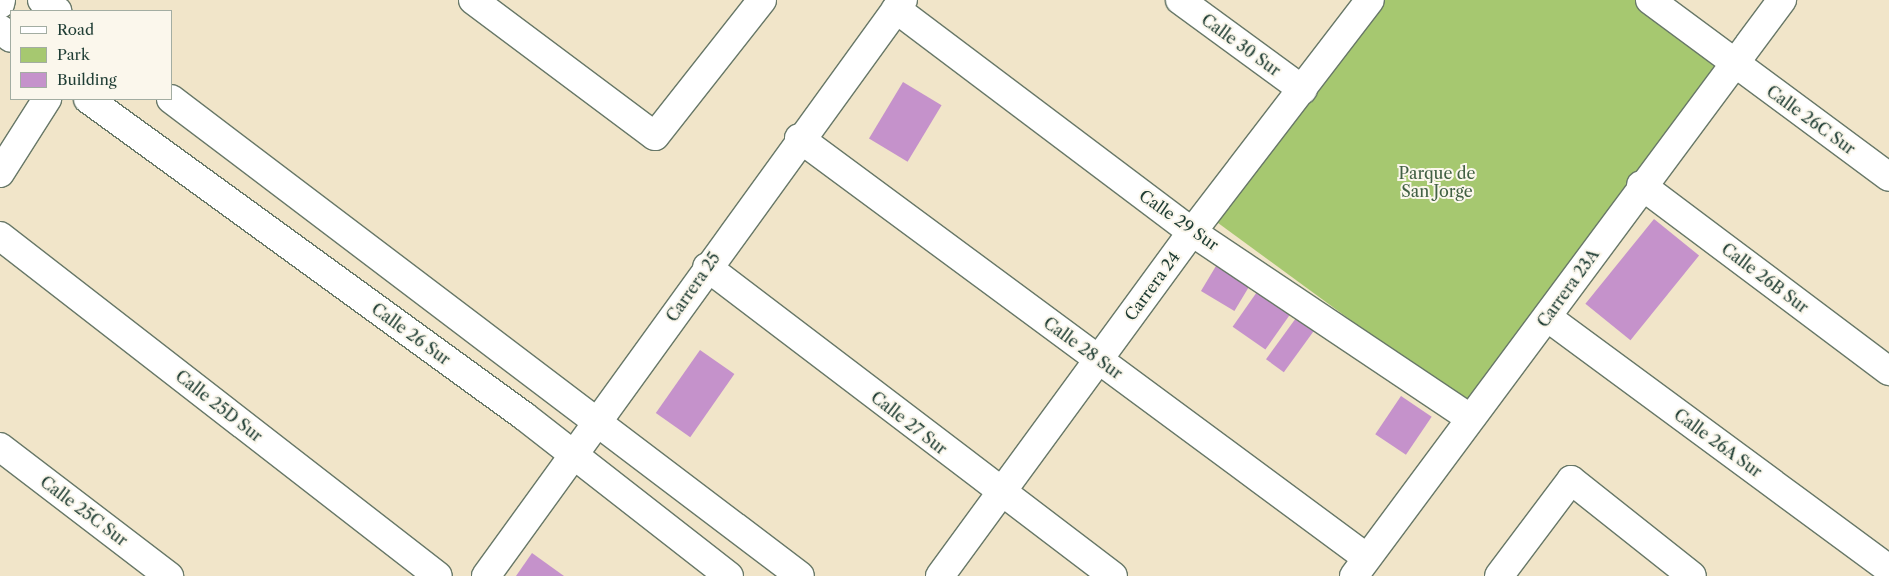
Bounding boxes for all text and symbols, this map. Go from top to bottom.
legend [10,10,172,100]
street label: Calle 30 Sur [1198,10,1284,80]
text: Road [57,20,94,39]
text: Park [57,45,90,64]
text: Building [57,70,117,89]
street label: Calle 26C Sur [1763,81,1859,159]
park label: Parque de San Jorge [1399,163,1475,201]
street label: Calle 29 Sur [1136,186,1222,254]
street label: Calle 26B Sur [1718,239,1812,317]
street label: Carrera 23A [1533,245,1603,331]
street label: Carrera 24 [1120,248,1184,324]
street label: Carrera 25 [662,249,724,325]
street label: Calle 26 Sur [368,299,454,369]
street label: Calle 28 Sur [1040,313,1126,383]
street label: Calle 25D Sur [172,366,266,446]
street label: Calle 27 Sur [867,387,951,459]
street label: Calle 26A Sur [1670,405,1766,481]
street label: Calle 25C Sur [37,472,131,550]

